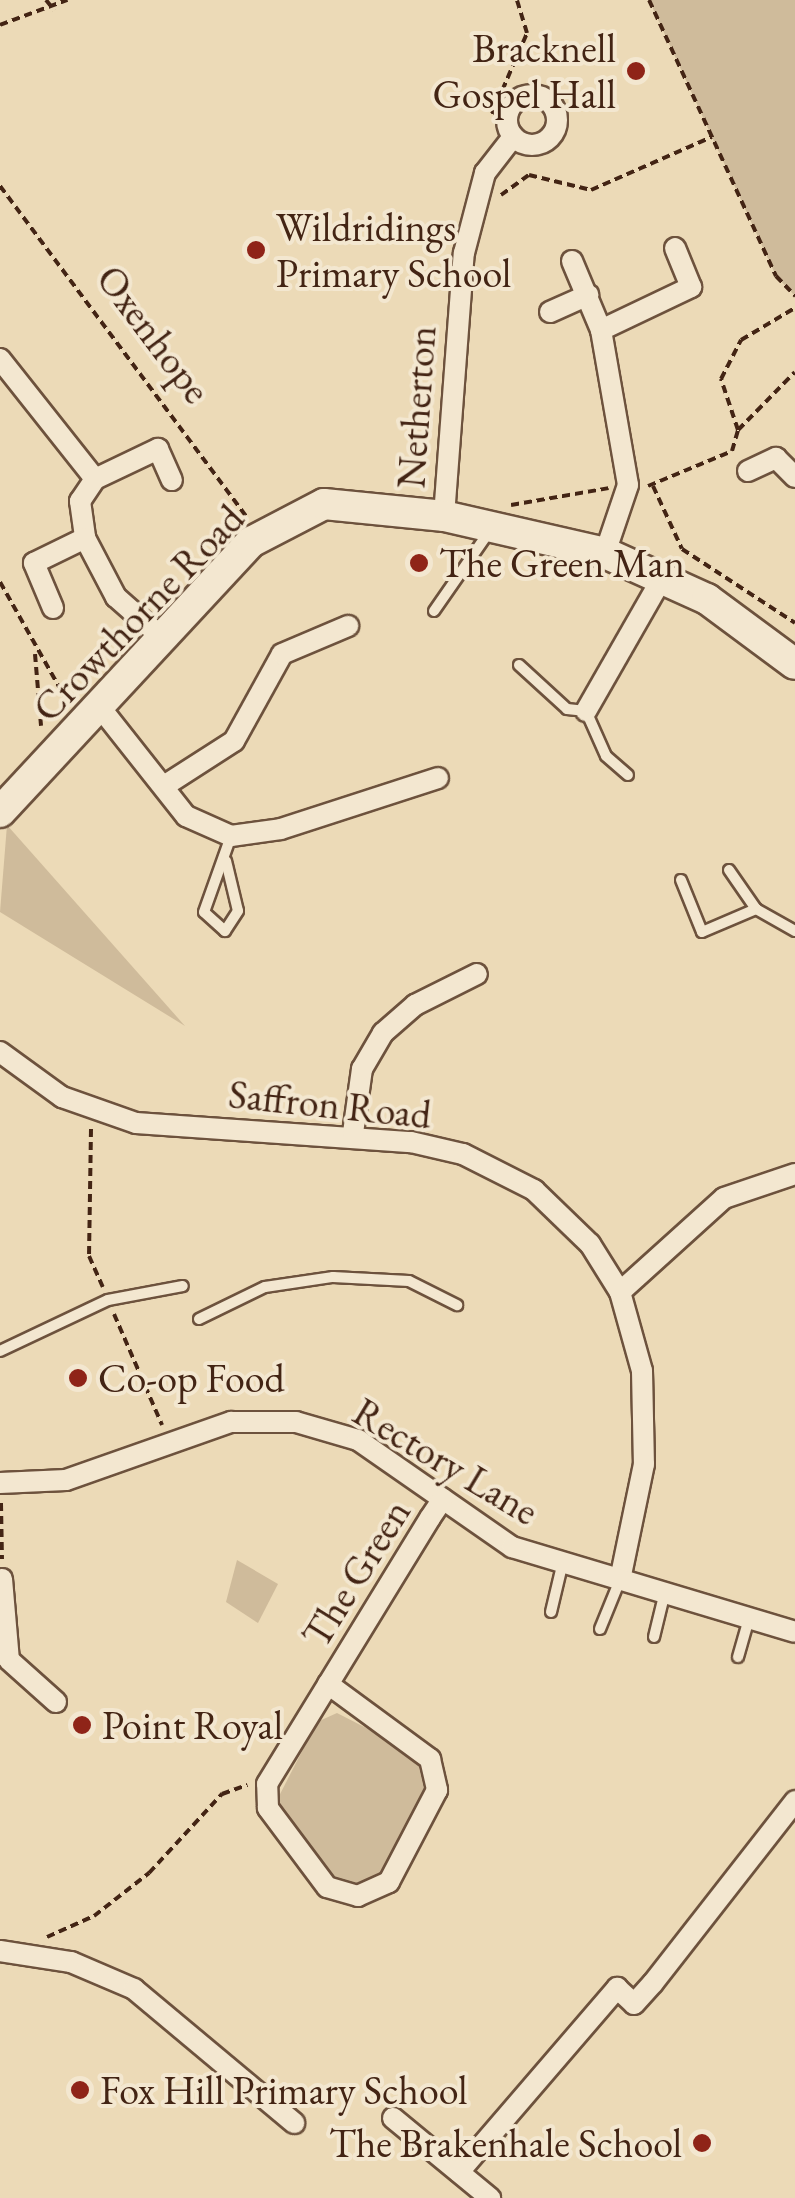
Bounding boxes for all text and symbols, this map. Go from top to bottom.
place label: Bracknell Gospel Hall [433,24,616,118]
marker: Bracknell Gospel Hall [625,60,647,82]
place label: Wildridings Primary School [276,203,511,297]
marker: Wildridings Primary School [245,239,267,261]
street label: Oxenhope [87,256,221,412]
street label: Netherton [386,324,446,490]
street label: Crowthorne Road [22,494,254,732]
place label: The Green Man [439,539,685,587]
marker: The Green Man [408,552,430,574]
street label: Saffron Road [226,1069,434,1139]
place label: Co-op Food [98,1354,285,1402]
marker: Co-op Food [67,1367,89,1389]
street label: Rectory Lane [345,1387,547,1535]
street label: The Green [292,1490,420,1656]
place label: Point Royal [102,1701,283,1749]
marker: Point Royal [71,1714,93,1736]
place label: Fox Hill Primary School [100,2066,468,2114]
marker: Fox Hill Primary School [69,2079,91,2101]
place label: The Brakenhale School [329,2119,682,2167]
marker: The Brakenhale School [691,2132,713,2154]

